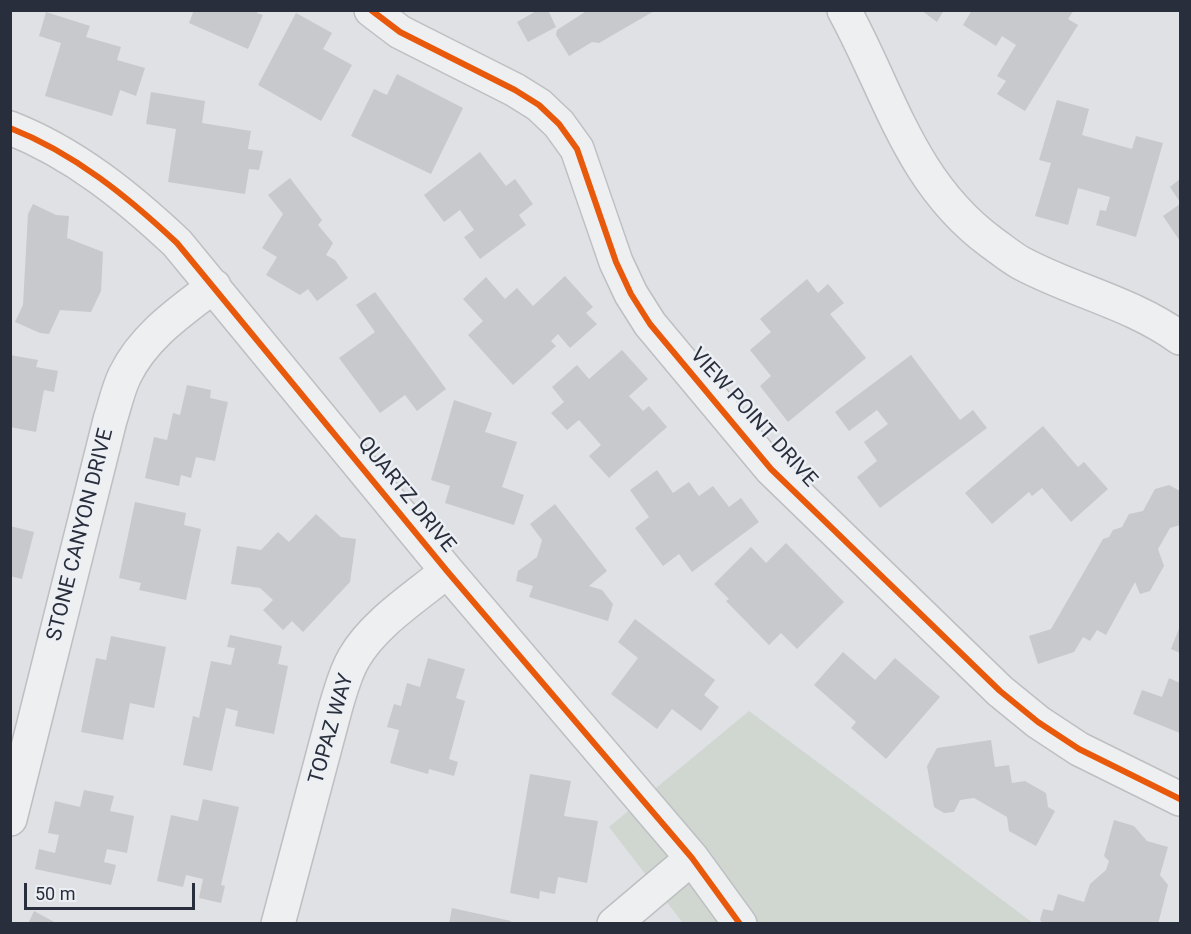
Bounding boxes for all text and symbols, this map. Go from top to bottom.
street label: VIEW POINT DRIVE [684,343,822,493]
street label: STONE CANYON DRIVE [42,426,120,644]
street label: QUARTZ DRIVE [352,432,460,558]
street label: TOPAZ WAY [304,671,360,787]
scale bar [27,871,198,909]
text: 50 m [35,883,75,904]

